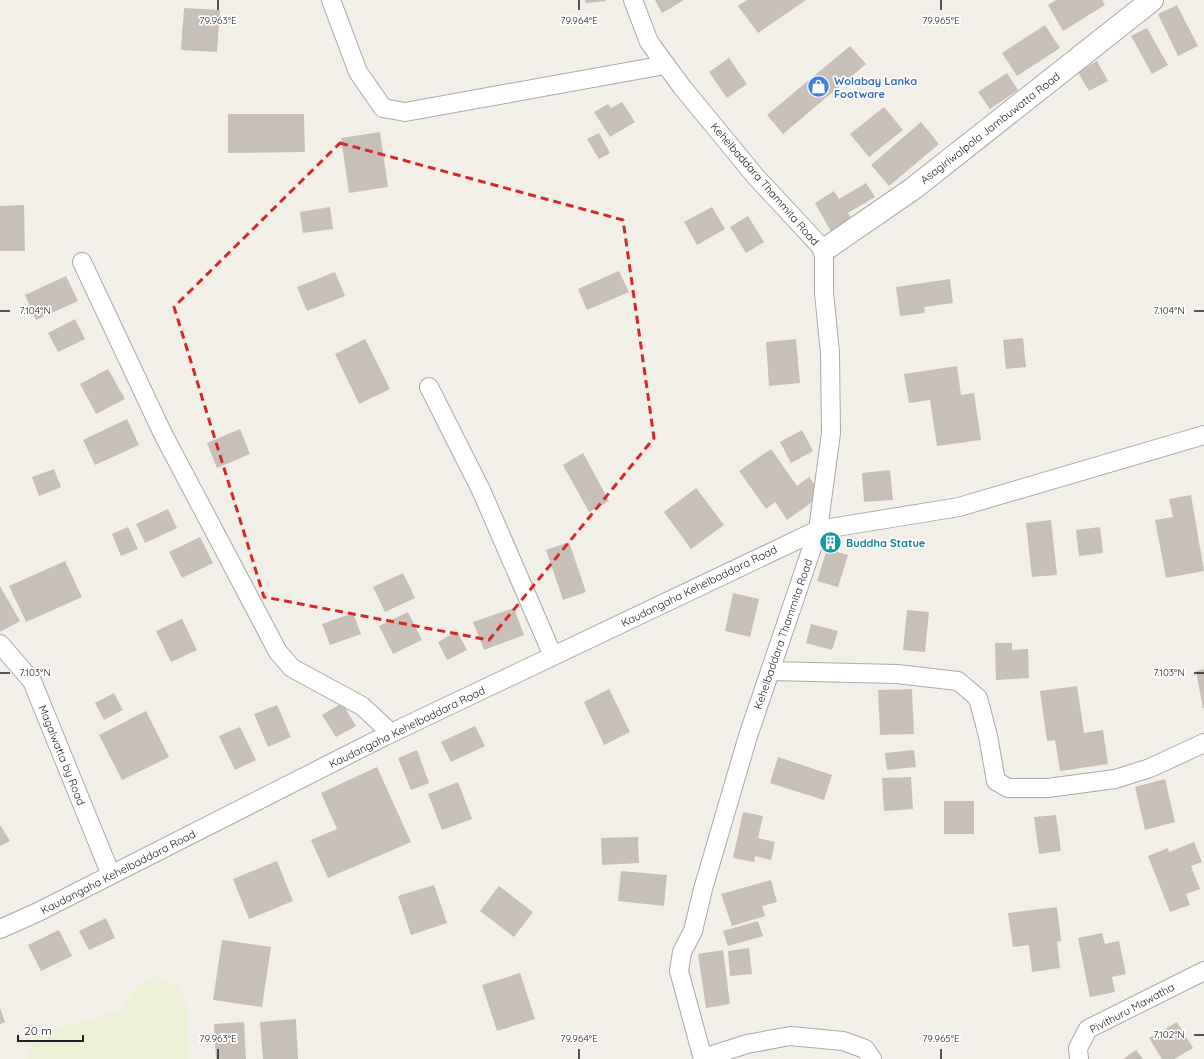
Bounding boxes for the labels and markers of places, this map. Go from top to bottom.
shop icon: Wolabay Lanka Footware [806,74,832,100]
place label: Wolabay Lanka Footware [834,74,917,101]
building icon: Buddha Statue [818,530,844,556]
place label: Buddha Statue [846,536,926,550]

